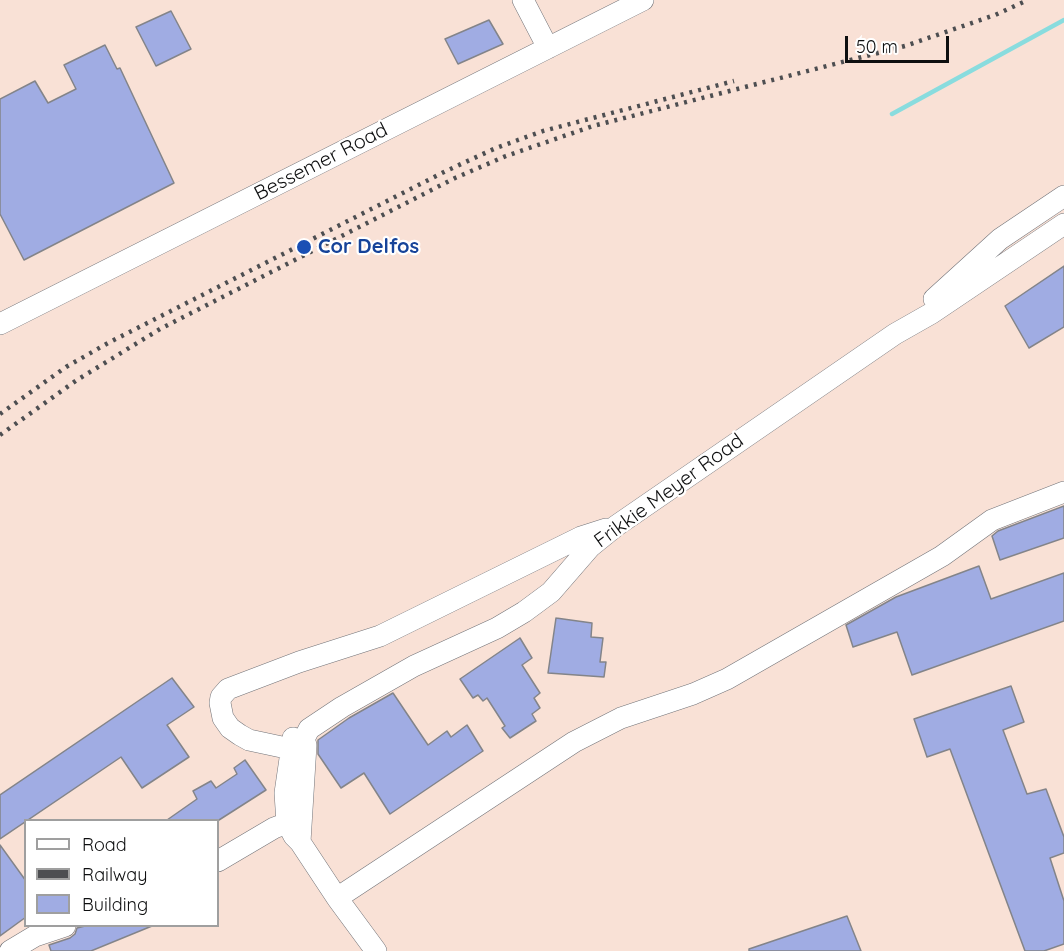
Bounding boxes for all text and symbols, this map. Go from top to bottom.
scale bar [848,24,952,62]
text: 50 m [856,35,898,58]
street label: Bessemer Road [250,118,392,206]
place label: Cor Delfos [318,235,419,259]
marker: Cor Delfos [295,238,313,256]
street label: Frikkie Meyer Road [590,429,748,553]
legend [24,819,219,927]
text: Road [82,833,127,856]
text: Railway [82,863,148,886]
text: Building [82,893,148,916]

